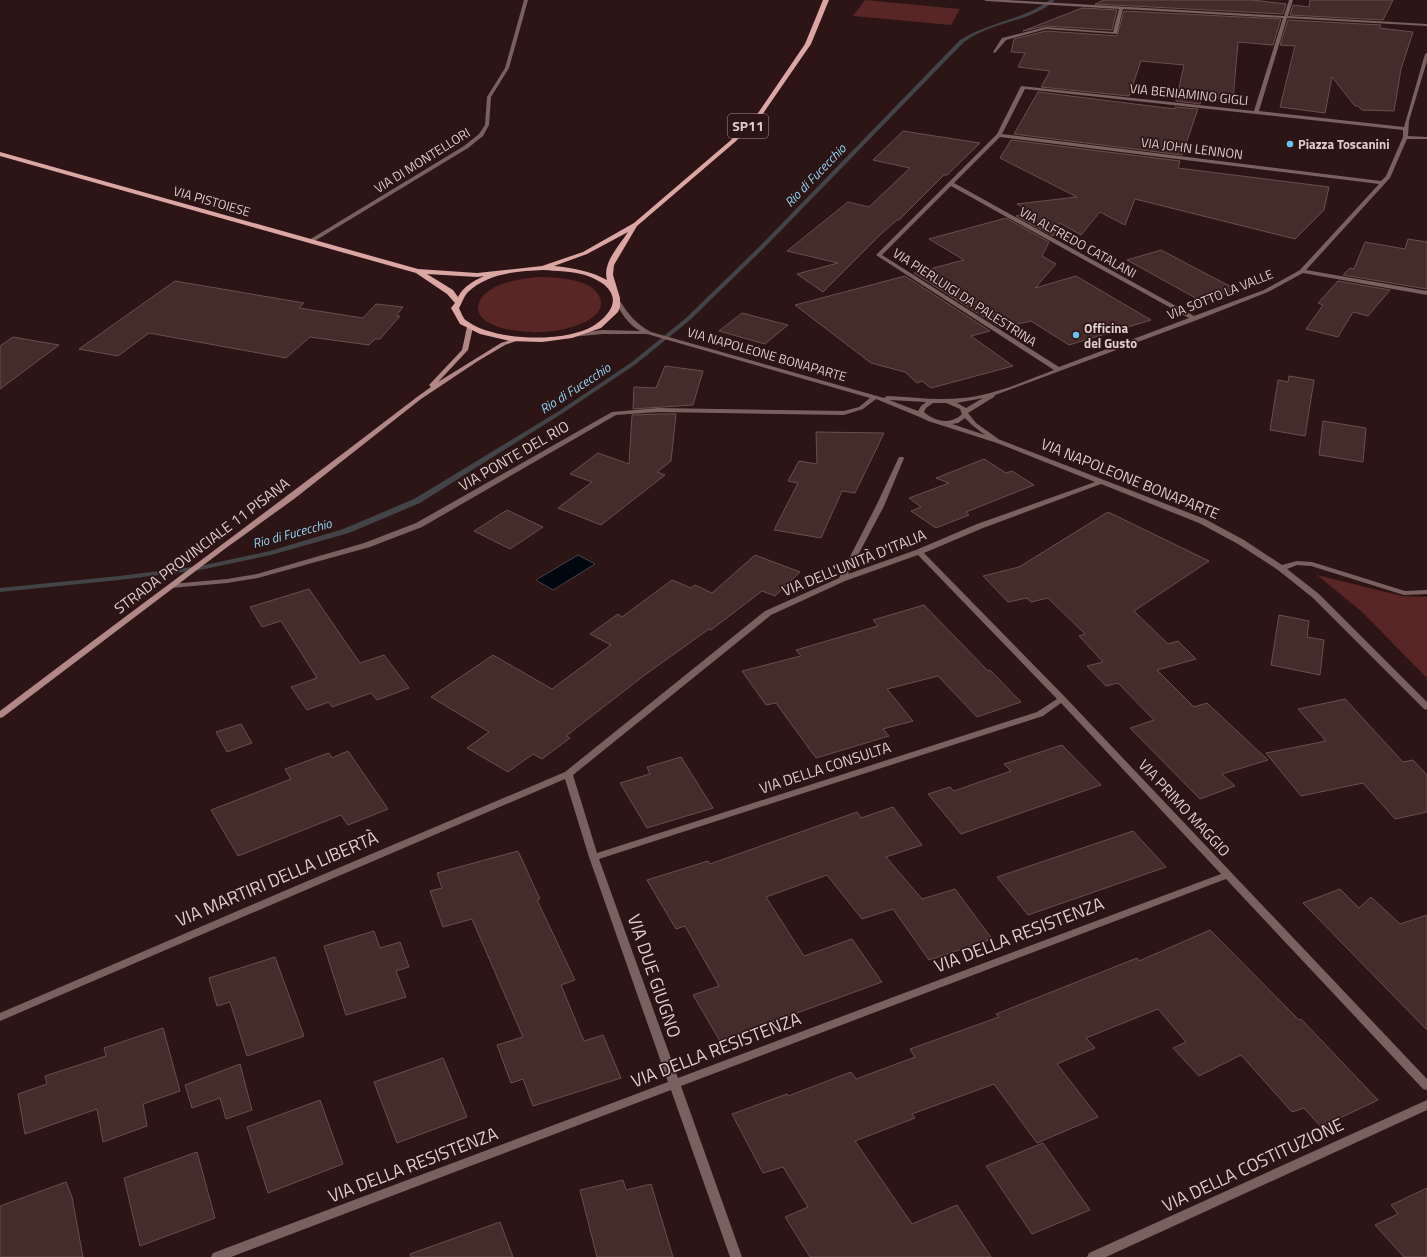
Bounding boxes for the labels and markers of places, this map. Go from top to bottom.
place label: Piazza Toscanini [1298,134,1389,154]
marker: Piazza Toscanini [1285,139,1295,149]
place label: Officina del Gusto [1084,318,1137,353]
marker: Officina del Gusto [1071,330,1081,340]

